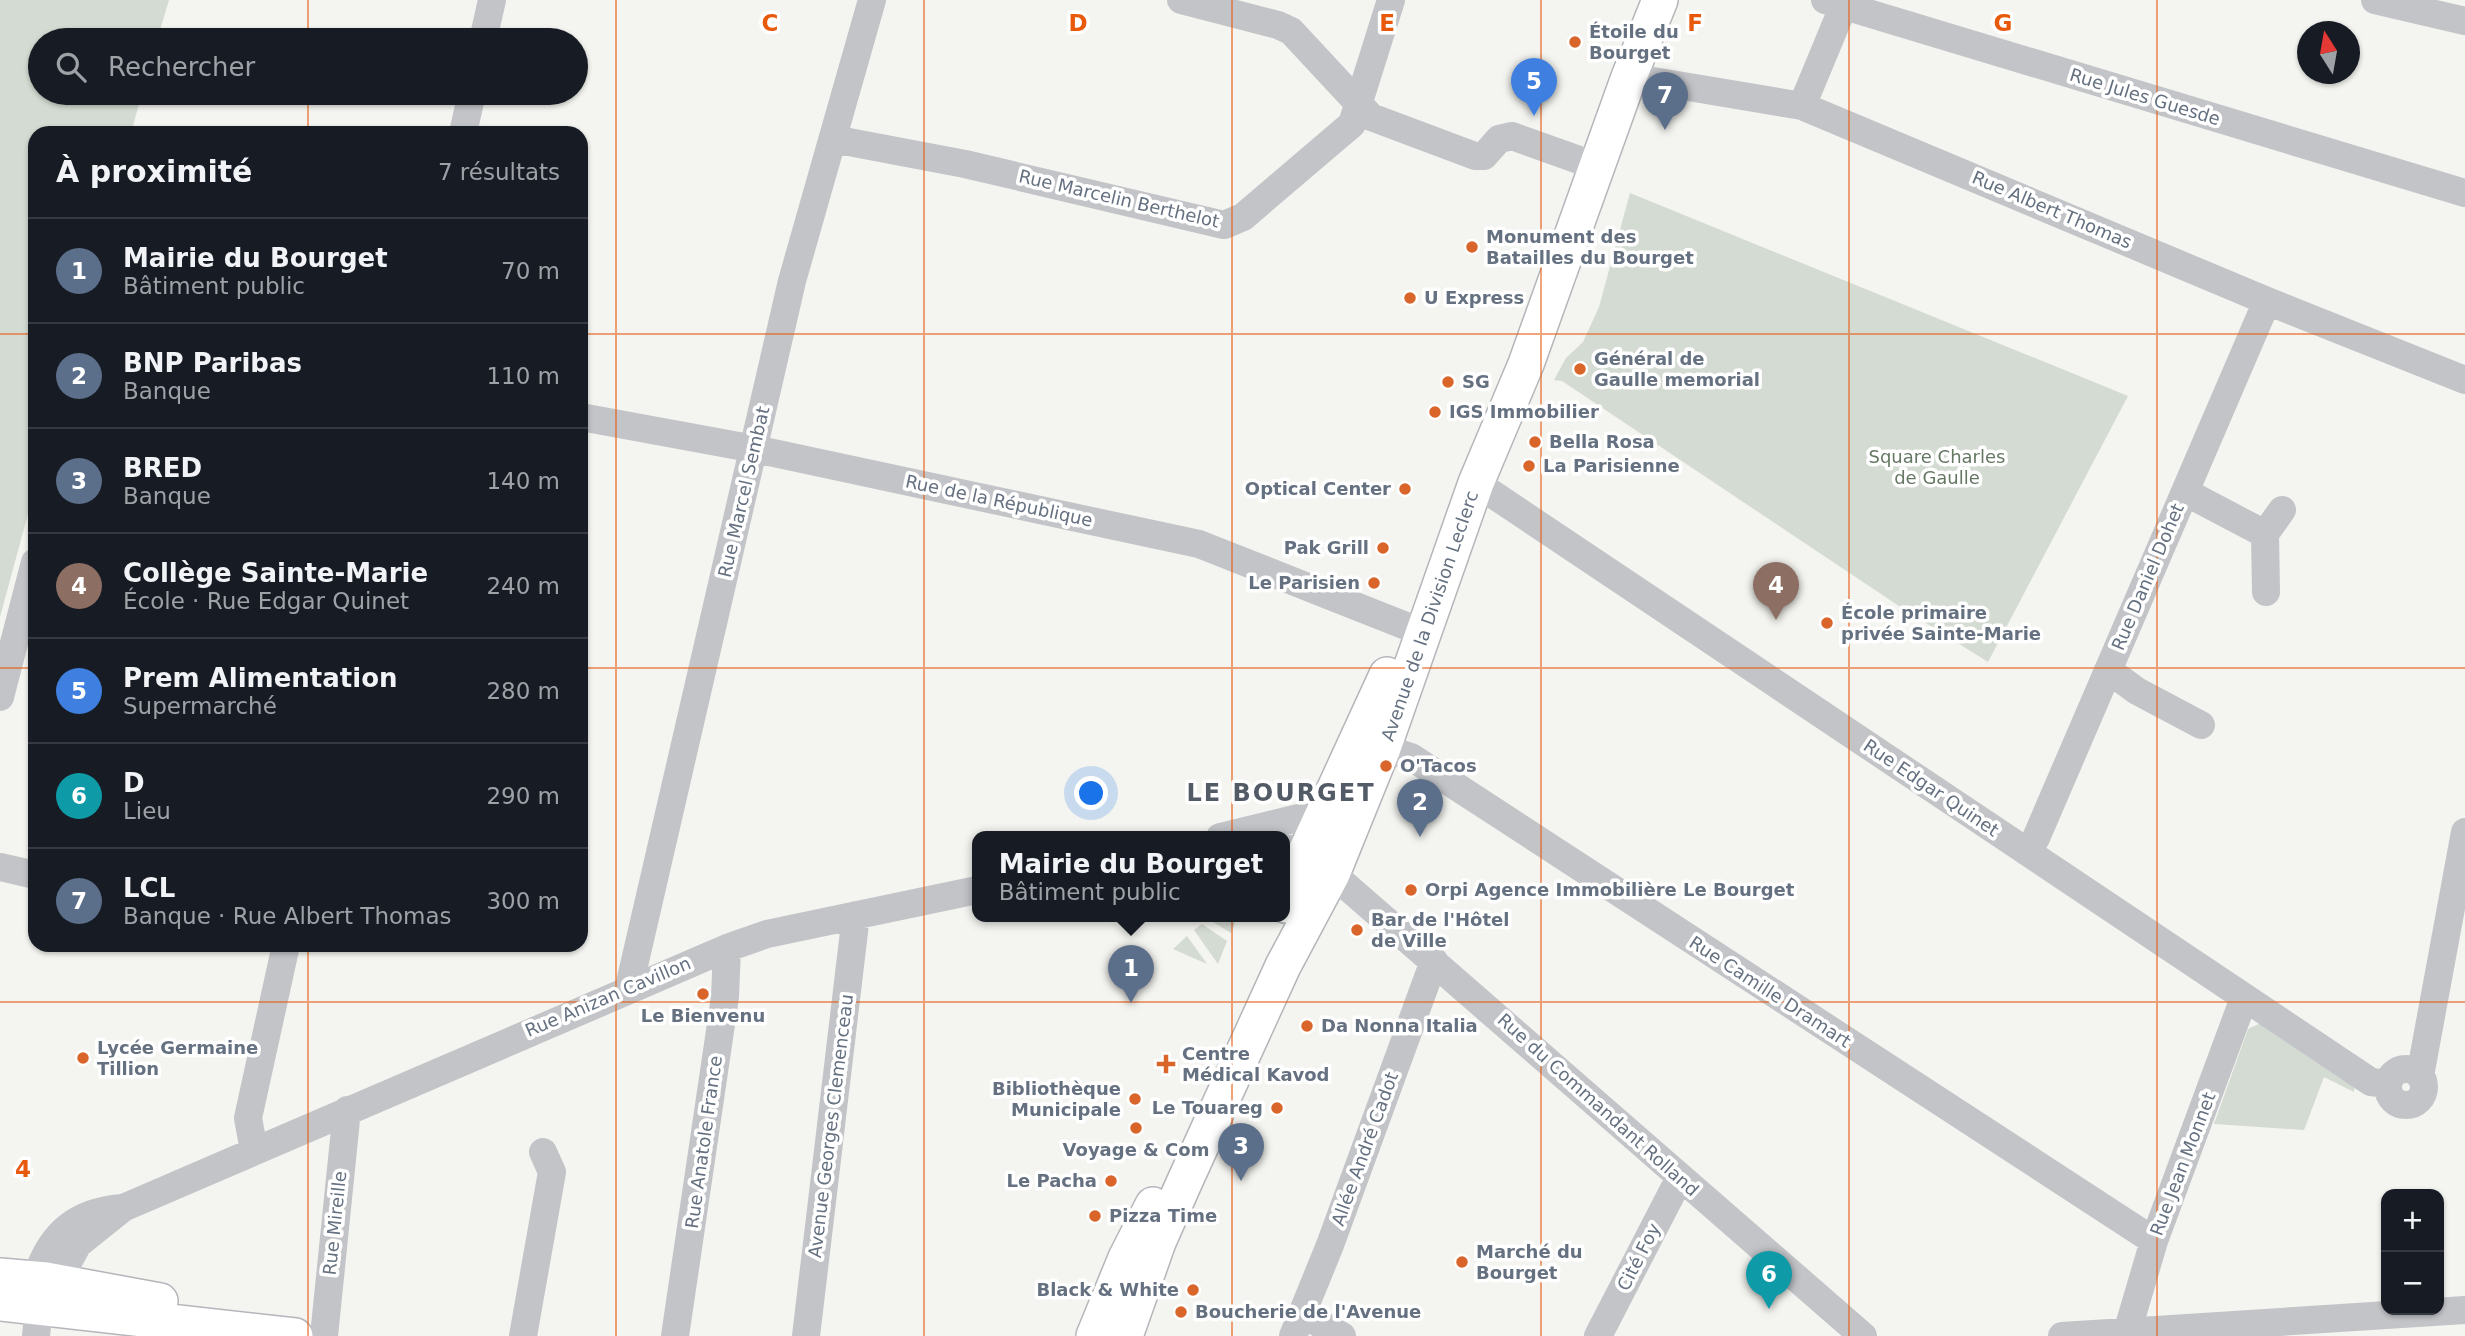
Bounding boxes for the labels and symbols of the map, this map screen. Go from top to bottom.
text: C [762,10,778,36]
text: D [1068,10,1088,36]
text: E [1379,10,1395,36]
text: F [1687,10,1703,36]
text: G [1994,10,2012,36]
place label: Étoile du Bourget [1589,21,1679,63]
north arrow [2297,21,2360,84]
marker: Étoile du Bourget [1567,34,1583,50]
pin: 5 [1511,58,1557,116]
street label: Rue Jules Guesde [2067,64,2223,129]
pin: 7 [1642,72,1688,130]
street label: Rue Marcelin Berthelot [1017,165,1221,232]
street label: Rue Albert Thomas [1969,166,2135,253]
place label: Monument des Batailles du Bourget [1486,226,1694,268]
marker: Monument des Batailles du Bourget [1464,239,1480,255]
place label: U Express [1424,287,1524,308]
marker: U Express [1402,290,1418,306]
place label: Général de Gaulle memorial [1594,348,1760,390]
marker: Général de Gaulle memorial [1572,361,1588,377]
place label: SG [1462,371,1490,392]
marker: SG [1440,374,1456,390]
place label: IGS Immobilier [1449,401,1599,422]
street label: Rue Marcel Sembat [714,404,773,579]
marker: IGS Immobilier [1427,404,1443,420]
place label: Bella Rosa [1549,431,1655,452]
marker: Bella Rosa [1527,434,1543,450]
park label: Square Charles de Gaulle [1869,446,2005,488]
place label: La Parisienne [1543,455,1680,476]
marker: La Parisienne [1521,458,1537,474]
street label: Rue de la République [904,470,1095,531]
place label: Optical Center [1245,478,1391,499]
marker: Optical Center [1397,481,1413,497]
street label: Avenue de la Division Leclerc [1377,488,1482,744]
street label: Rue Daniel Dohet [2107,500,2188,653]
place label: Pak Grill [1284,537,1369,558]
marker: Pak Grill [1375,540,1391,556]
pin: 4 [1753,562,1799,620]
place label: Le Parisien [1248,572,1360,593]
marker: Le Parisien [1366,575,1382,591]
place label: École primaire privée Sainte-Marie [1841,602,2041,644]
marker: École primaire privée Sainte-Marie [1819,615,1835,631]
street label: Rue Edgar Quinet [1860,735,2003,841]
place label: O'Tacos [1400,755,1477,776]
marker: O'Tacos [1378,758,1394,774]
your location [1074,776,1108,810]
district label: LE BOURGET [1186,779,1376,807]
pin: 2 [1397,779,1443,837]
place label: Orpi Agence Immobilière Le Bourget [1425,879,1795,900]
marker: Orpi Agence Immobilière Le Bourget [1403,882,1419,898]
place label: Bar de l'Hôtel de Ville [1371,909,1509,951]
marker: Bar de l'Hôtel de Ville [1349,922,1365,938]
street label: Rue Camille Dramart [1686,932,1855,1052]
pin: 1 [1108,945,1154,1003]
street label: Rue Anizan Cavillon [522,952,694,1041]
marker: Le Bienvenu [695,986,711,1002]
street label: Avenue Georges Clemenceau [804,993,857,1259]
place label: Le Bienvenu [641,1005,765,1026]
street label: Rue du Commandant Rolland [1494,1009,1703,1200]
place label: Da Nonna Italia [1321,1015,1478,1036]
marker: Da Nonna Italia [1299,1018,1315,1034]
place label: Lycée Germaine Tillion [97,1037,258,1079]
place label: Centre Médical Kavod [1182,1043,1330,1085]
marker: Lycée Germaine Tillion [75,1050,91,1066]
street label: Rue Anatole France [681,1054,726,1230]
marker: Centre Médical Kavod [1156,1054,1176,1074]
street label: Allée André Cadot [1327,1069,1402,1229]
place label: Bibliothèque Municipale [992,1078,1121,1120]
street label: Rue Jean Monnet [2146,1089,2220,1239]
marker: Bibliothèque Municipale [1127,1091,1143,1107]
place label: Le Touareg [1152,1097,1263,1118]
marker: Le Touareg [1269,1100,1285,1116]
marker: Voyage & Com [1128,1120,1144,1136]
pin: 3 [1218,1123,1264,1181]
place label: Voyage & Com [1063,1139,1209,1160]
text: 4 [15,1156,31,1182]
street label: Rue Mireille [319,1170,350,1276]
place label: Le Pacha [1007,1170,1097,1191]
marker: Le Pacha [1103,1173,1119,1189]
place label: Pizza Time [1109,1205,1217,1226]
marker: Pizza Time [1087,1208,1103,1224]
street label: Cité Foy [1613,1219,1665,1294]
place label: Marché du Bourget [1476,1241,1583,1283]
pin: 6 [1746,1251,1792,1309]
marker: Marché du Bourget [1454,1254,1470,1270]
place label: Black & White [1036,1279,1179,1300]
marker: Black & White [1185,1282,1201,1298]
place label: Boucherie de l'Avenue [1195,1301,1421,1322]
marker: Boucherie de l'Avenue [1173,1304,1189,1320]

